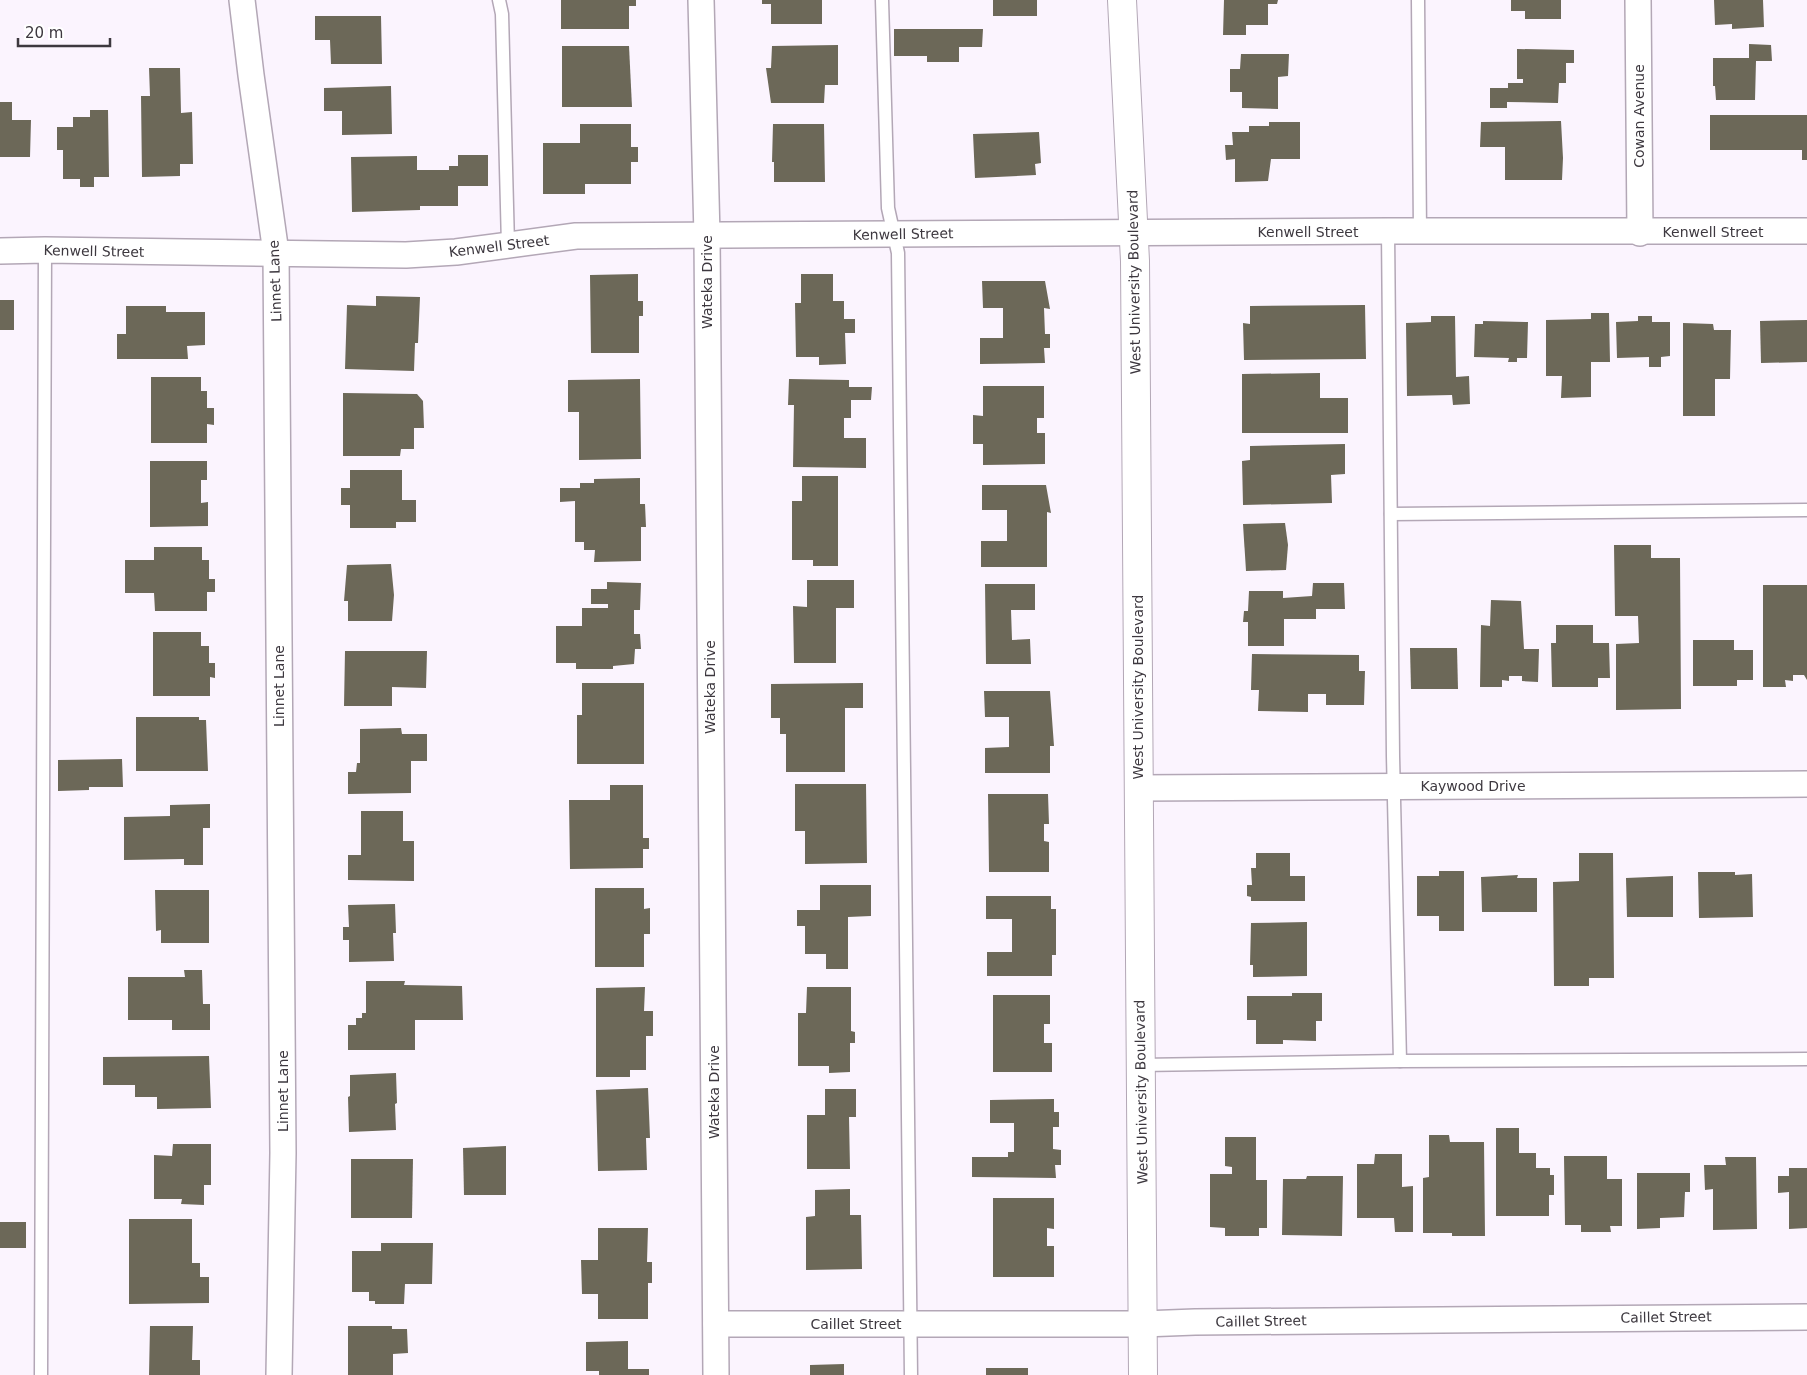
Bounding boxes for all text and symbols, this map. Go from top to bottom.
scale bar [18,15,110,47]
text: 20 m [25,24,63,42]
street label: Cowan Avenue [1631,64,1647,168]
street label: West University Boulevard [1124,189,1144,375]
street label: Kenwell Street [1258,224,1359,240]
street label: Kenwell Street [1663,224,1764,240]
street label: Kenwell Street [852,225,954,243]
street label: Kenwell Street [448,232,551,260]
street label: Wateka Drive [699,235,715,329]
street label: Linnet Lane [266,240,284,322]
street label: Kenwell Street [43,242,145,260]
street label: West University Boulevard [1130,595,1146,779]
street label: Wateka Drive [702,640,718,734]
street label: Linnet Lane [271,645,287,727]
street label: Kaywood Drive [1420,778,1526,794]
street label: West University Boulevard [1131,999,1151,1185]
street label: Wateka Drive [706,1045,722,1139]
street label: Linnet Lane [275,1050,291,1132]
street label: Caillet Street [1620,1308,1712,1326]
street label: Caillet Street [1215,1312,1307,1330]
street label: Caillet Street [810,1316,902,1332]

